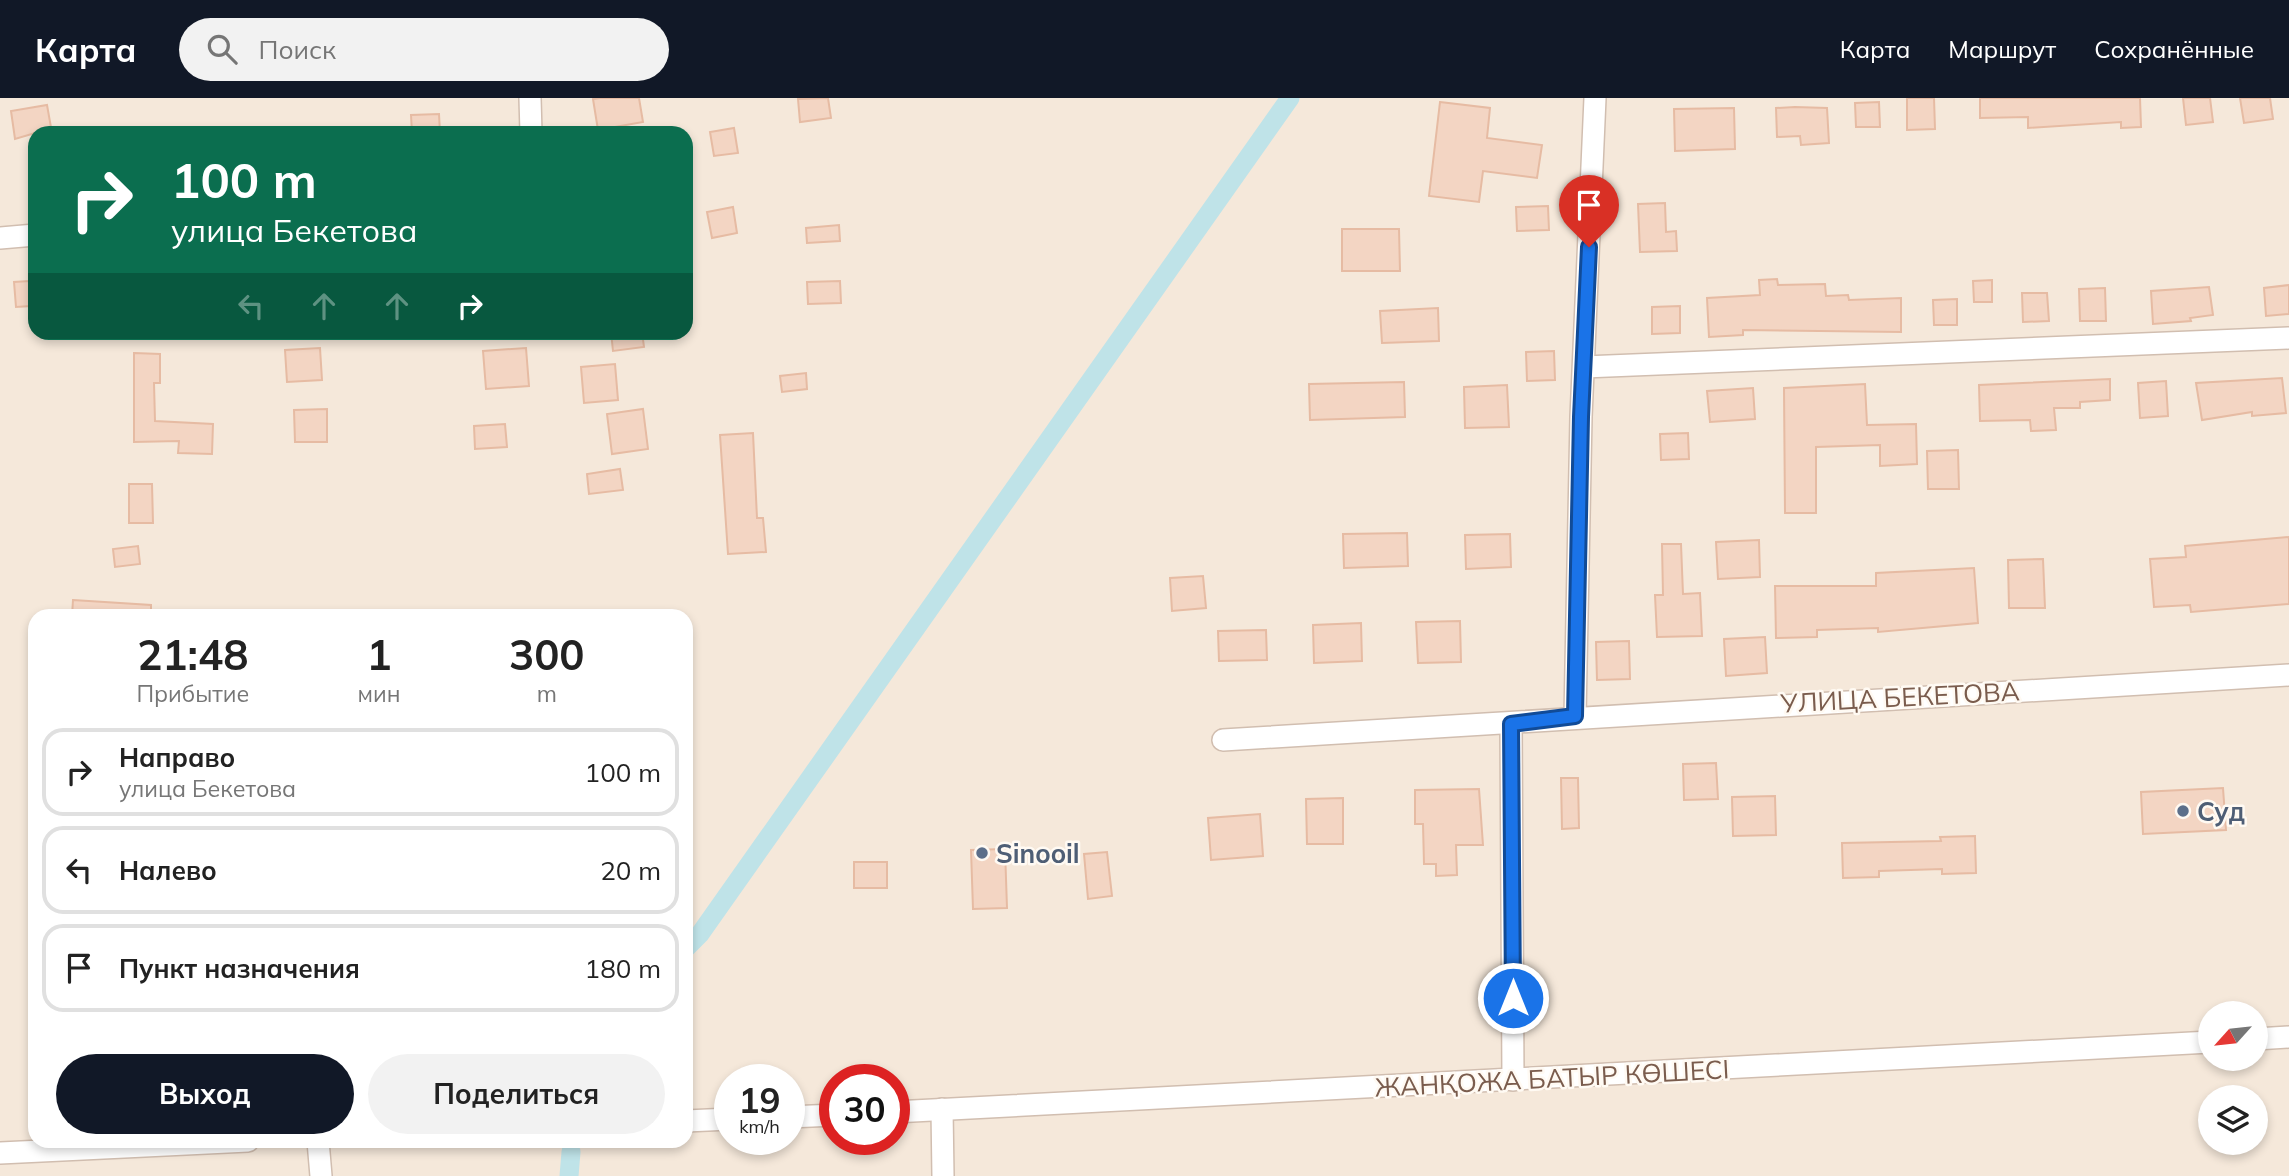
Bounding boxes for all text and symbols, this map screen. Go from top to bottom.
search box [179,18,669,81]
text: Карта [35,29,137,70]
icon: search [203,30,241,68]
text: Поиск [259,33,336,66]
text: Карта [1840,34,1910,64]
text: Маршрут [1948,34,2056,64]
text: Сохранённые [2094,34,2254,64]
text: 100 m [171,149,317,210]
icon: right [56,154,147,245]
pin [1559,175,1619,247]
icon: arrive [1570,186,1608,224]
text: улица Бекетова [171,210,417,250]
icon: left [232,287,270,325]
icon: ahead [305,287,343,325]
icon: ahead [378,287,416,325]
icon: right [451,287,489,325]
text: 21:48 [137,628,248,681]
text: 1 [366,628,392,681]
text: 300 [509,628,585,681]
street label: УЛИЦА БЕКЕТОВА [1779,674,2020,720]
text: Прибытие [136,679,249,708]
text: мин [358,679,401,708]
text: m [537,679,557,708]
text: Направо [119,741,235,774]
icon: right [60,753,98,791]
text: 100 m [585,756,661,789]
text: улица Бекетова [119,774,296,803]
place label: Суд [2197,795,2245,828]
marker: Суд [2175,803,2191,819]
place label: Sinooil [996,837,1080,870]
marker: Sinooil [974,845,990,861]
icon: left [60,851,98,889]
text: Налево [119,854,217,887]
text: 20 m [600,854,661,887]
icon: arrive [60,949,98,987]
text: Пункт назначения [119,952,360,985]
text: 180 m [585,952,661,985]
position arrow [1476,961,1550,1035]
north arrow [2198,1001,2268,1071]
map controls [2198,1001,2268,1155]
street label: ЖАНҚОЖА БАТЫР КӨШЕСІ [1374,1052,1730,1104]
button: Выход [56,1054,354,1134]
button: Поделиться [368,1054,665,1134]
speed limit sign: 30 [819,1064,910,1155]
text: 19 [738,1078,781,1122]
button: layers [2198,1085,2268,1155]
text: km/h [739,1115,780,1138]

